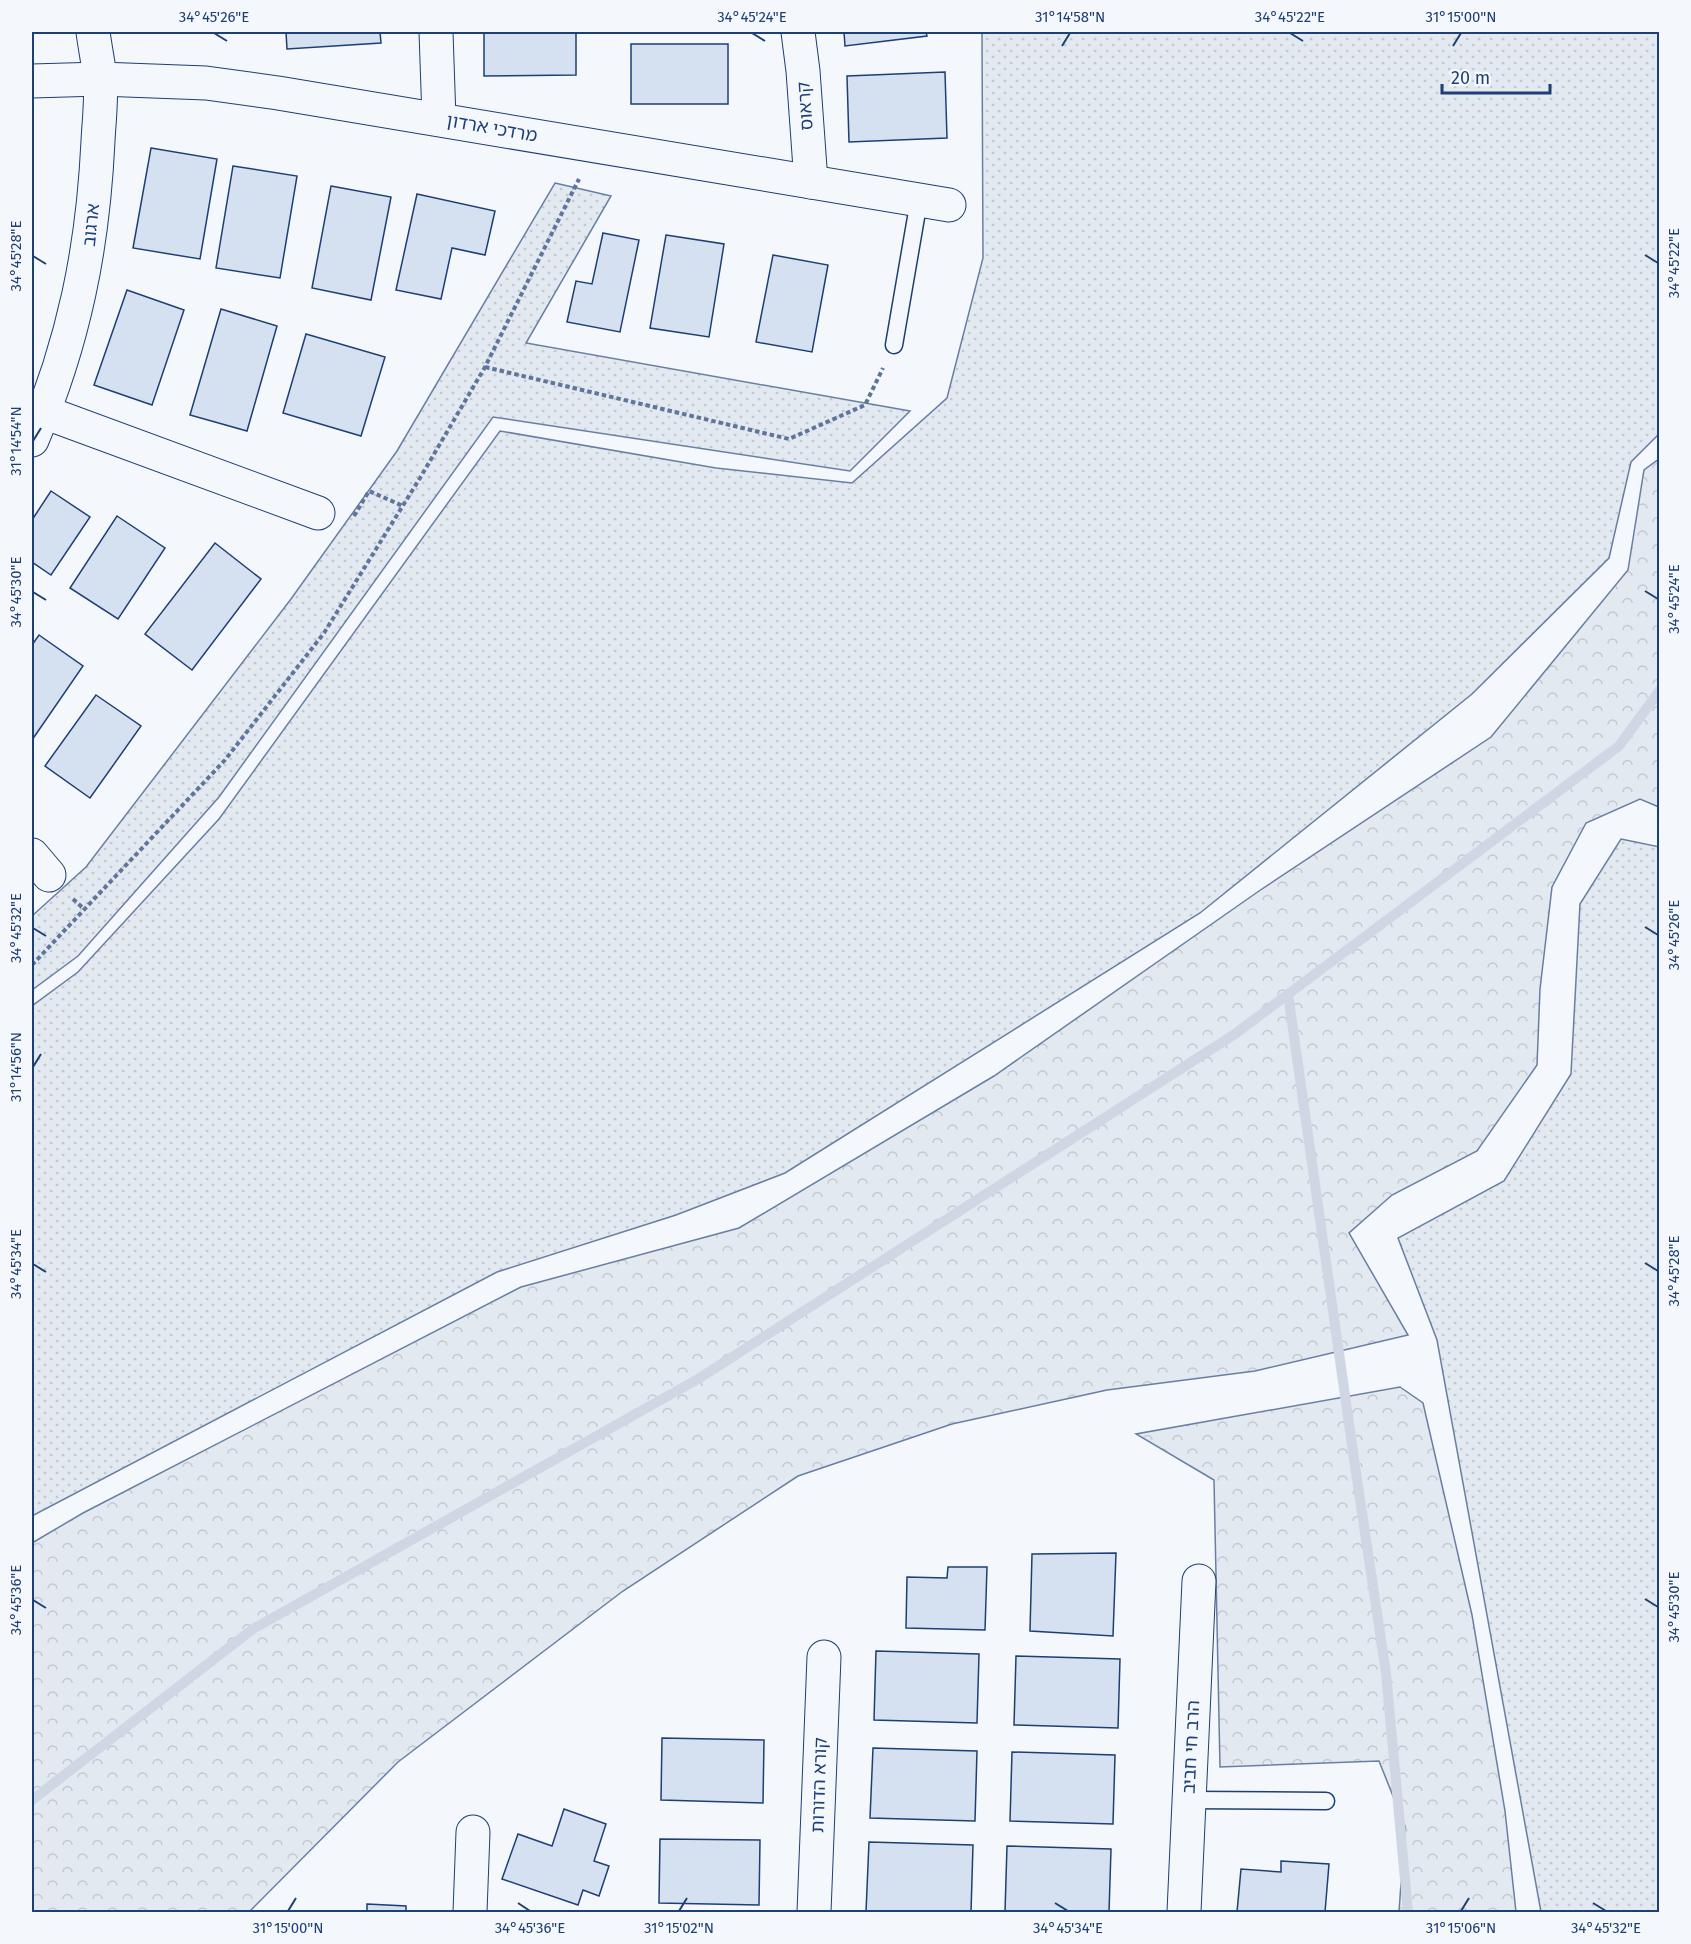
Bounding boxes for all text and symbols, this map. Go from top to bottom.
text: 34°45'26"E [179,8,249,26]
text: 34°45'24"E [717,8,787,26]
text: 31°14'58"N [1035,8,1105,26]
text: 34°45'22"E [1255,8,1325,26]
text: 31°15'00"N [1426,8,1496,26]
scale bar [1442,57,1550,95]
text: 20 m [1451,67,1490,89]
street label: קראוס [792,81,818,131]
street label: מרדכי ארדון [445,109,539,147]
street label: ארגוב [78,202,104,248]
text: 34°45'28"E [7,221,25,291]
text: 34°45'22"E [1665,228,1683,298]
text: 31°14'54"N [7,406,25,476]
text: 34°45'30"E [7,556,25,628]
text: 34°45'24"E [1665,564,1683,634]
text: 34°45'32"E [7,893,25,963]
text: 34°45'26"E [1665,900,1683,970]
text: 31°14'56"N [7,1032,25,1102]
text: 34°45'34"E [7,1229,25,1299]
text: 34°45'28"E [1665,1236,1683,1306]
text: 34°45'36"E [7,1565,25,1635]
text: 34°45'30"E [1665,1571,1683,1643]
street label: הרב חי חביב [1178,1700,1204,1794]
street label: קורא הדורות [806,1737,832,1833]
text: 31°15'00"N [253,1919,323,1937]
text: 34°45'36"E [495,1919,565,1937]
text: 31°15'02"N [644,1919,714,1937]
text: 34°45'34"E [1033,1919,1103,1937]
text: 31°15'06"N [1426,1919,1496,1937]
text: 34°45'32"E [1571,1919,1641,1937]

